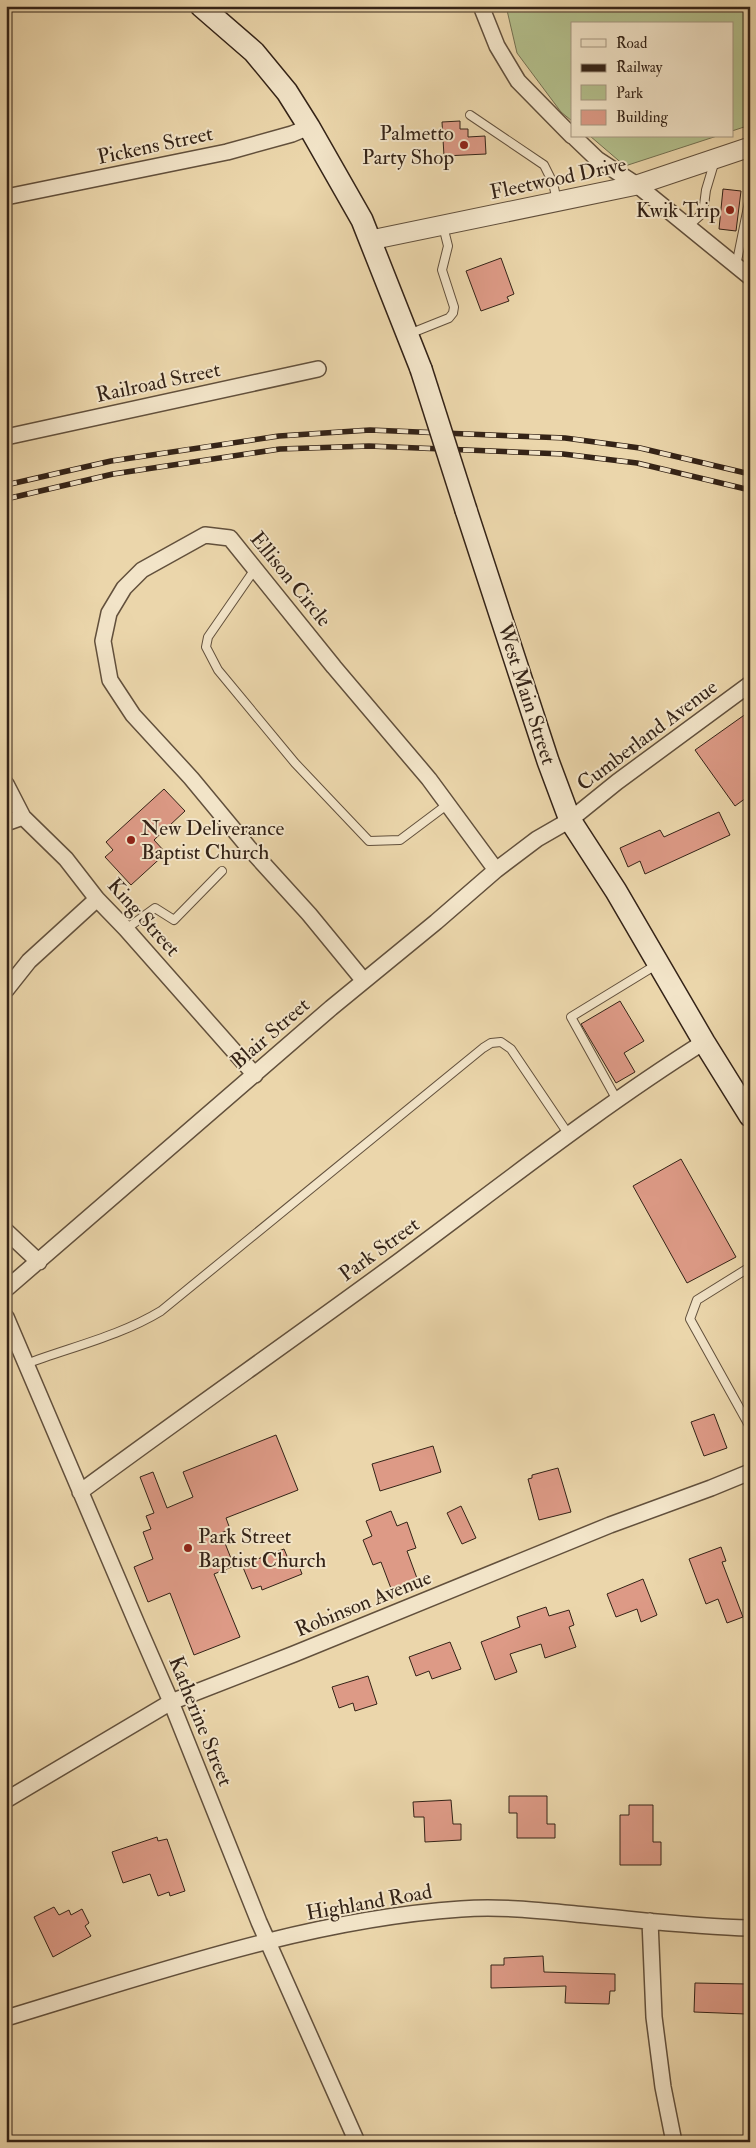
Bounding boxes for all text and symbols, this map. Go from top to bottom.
legend [571,22,734,138]
text: Road [616,34,648,53]
text: Railway [616,58,663,77]
text: Park [616,84,643,103]
text: Building [616,108,668,127]
street label: Pickens Street [95,120,216,171]
place label: Palmetto Party Shop [362,120,454,171]
marker: Palmetto Party Shop [458,139,470,151]
street label: Fleetwood Drive [487,151,629,206]
place label: Kwik Trip [636,197,720,224]
marker: Kwik Trip [724,204,736,216]
street label: Railroad Street [93,356,223,409]
street label: Ellison Circle [244,526,337,633]
street label: West Main Street [491,619,562,768]
street label: Cumberland Avenue [572,674,723,797]
place label: New Deliverance Baptist Church [141,815,285,866]
marker: New Deliverance Baptist Church [125,834,137,846]
street label: King Street [101,872,186,962]
street label: Blair Street [225,992,316,1075]
street label: Park Street [334,1211,425,1288]
place label: Park Street Baptist Church [198,1523,326,1574]
marker: Park Street Baptist Church [182,1542,194,1554]
street label: Robinson Avenue [291,1564,436,1643]
street label: Katherine Street [162,1652,239,1790]
street label: Highland Road [304,1878,435,1927]

